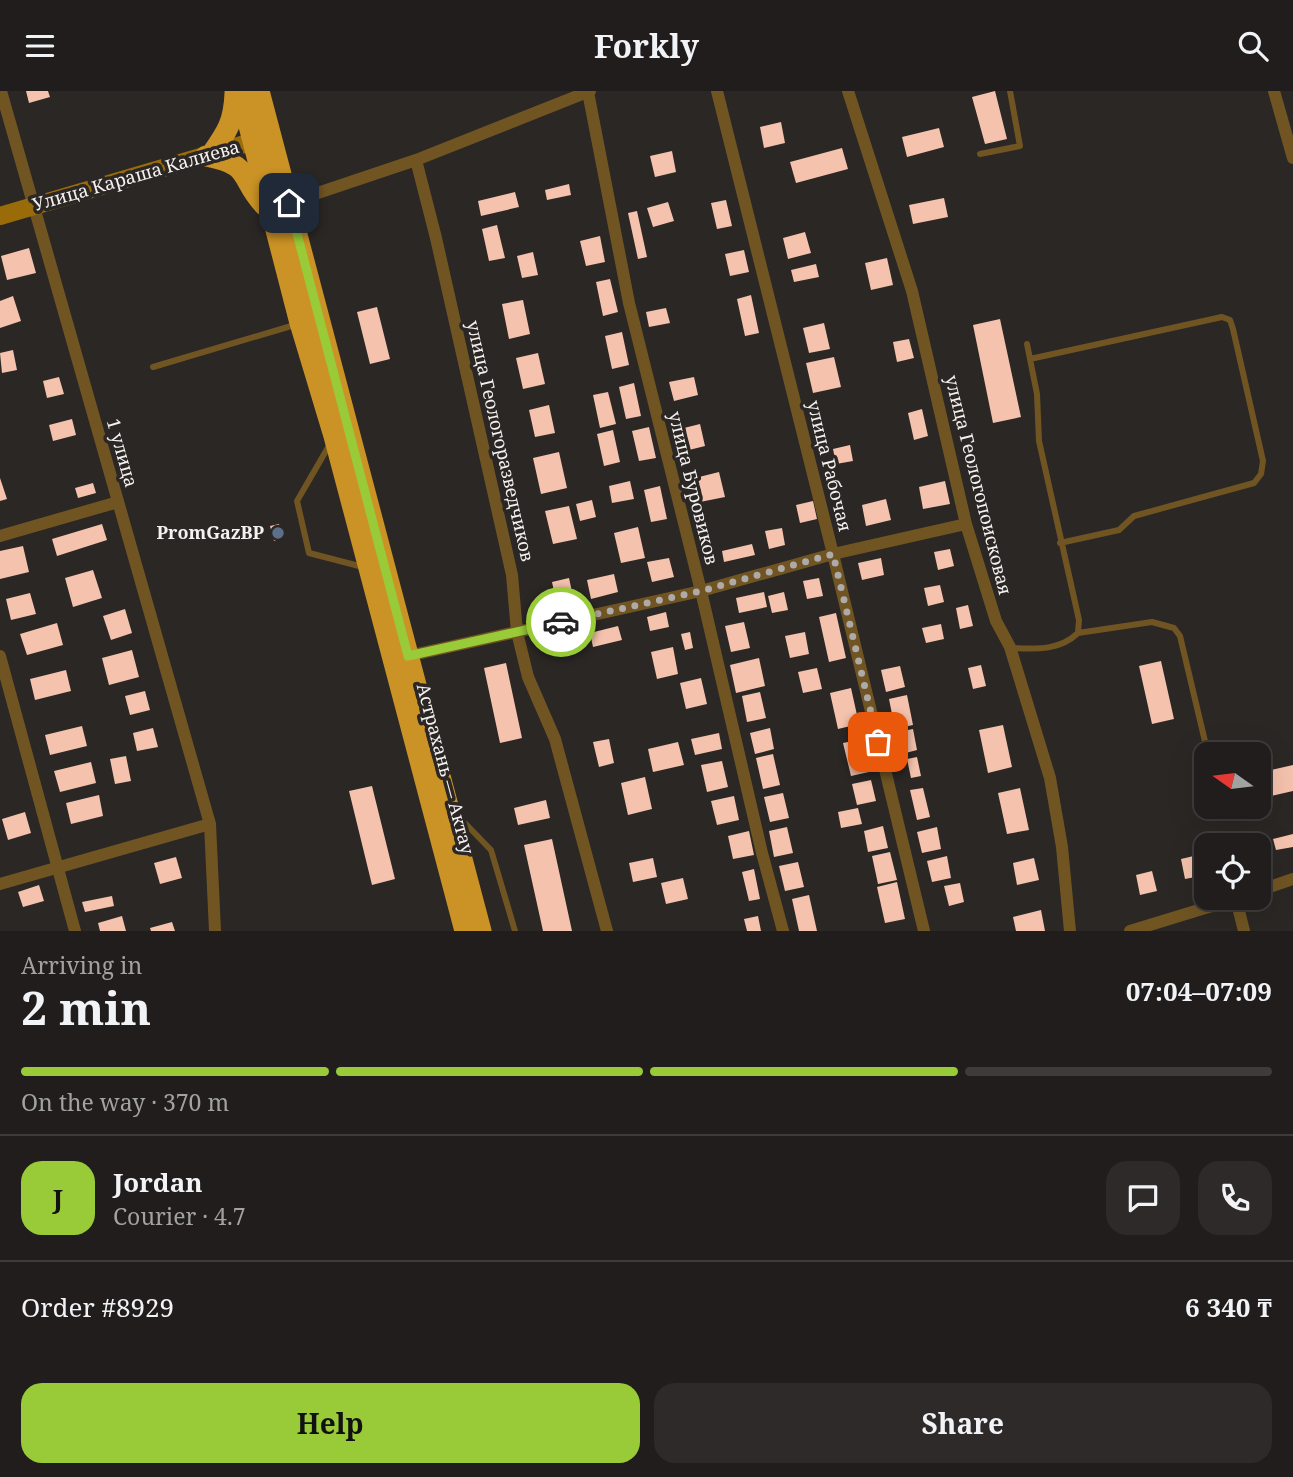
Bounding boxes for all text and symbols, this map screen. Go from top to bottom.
text: Forkly [594,24,699,67]
icon: menu [21,27,59,65]
icon: search [1234,27,1272,65]
street label: Улица Караша Калиева [29,134,242,216]
pin [259,173,319,233]
icon: home [270,184,308,222]
street label: улица Геологоразведчиков [462,318,540,564]
street label: улица Геологопоисковая [940,372,1018,597]
street label: улица Рабочая [802,398,858,534]
street label: улица Буровиков [663,409,725,567]
street label: 1 улица [102,416,144,490]
place label: PromGazBP [157,520,265,544]
marker: PromGazBP [270,525,286,541]
courier [526,587,596,657]
icon: car [542,603,580,641]
street label: Астрахань — Актау [412,681,481,858]
pin [848,712,908,772]
icon: bag [859,723,897,761]
north arrow [1194,742,1270,819]
map controls [1194,742,1271,910]
button: locate [1194,833,1271,910]
text: Arriving in [21,949,142,981]
text: 07:04–07:09 [1126,973,1272,1009]
text: 2 min [21,976,151,1038]
text: On the way · 370 m [21,1086,229,1118]
button: chat [1106,1161,1180,1235]
button: phone [1198,1161,1272,1235]
text: Jordan [113,1164,203,1200]
text: J [53,1180,63,1216]
text: Courier · 4.7 [113,1200,246,1232]
text: Order #8929 [21,1289,174,1325]
text: 6 340 ₸ [1185,1289,1272,1325]
button: Help [21,1383,640,1463]
button: Share [654,1383,1272,1463]

